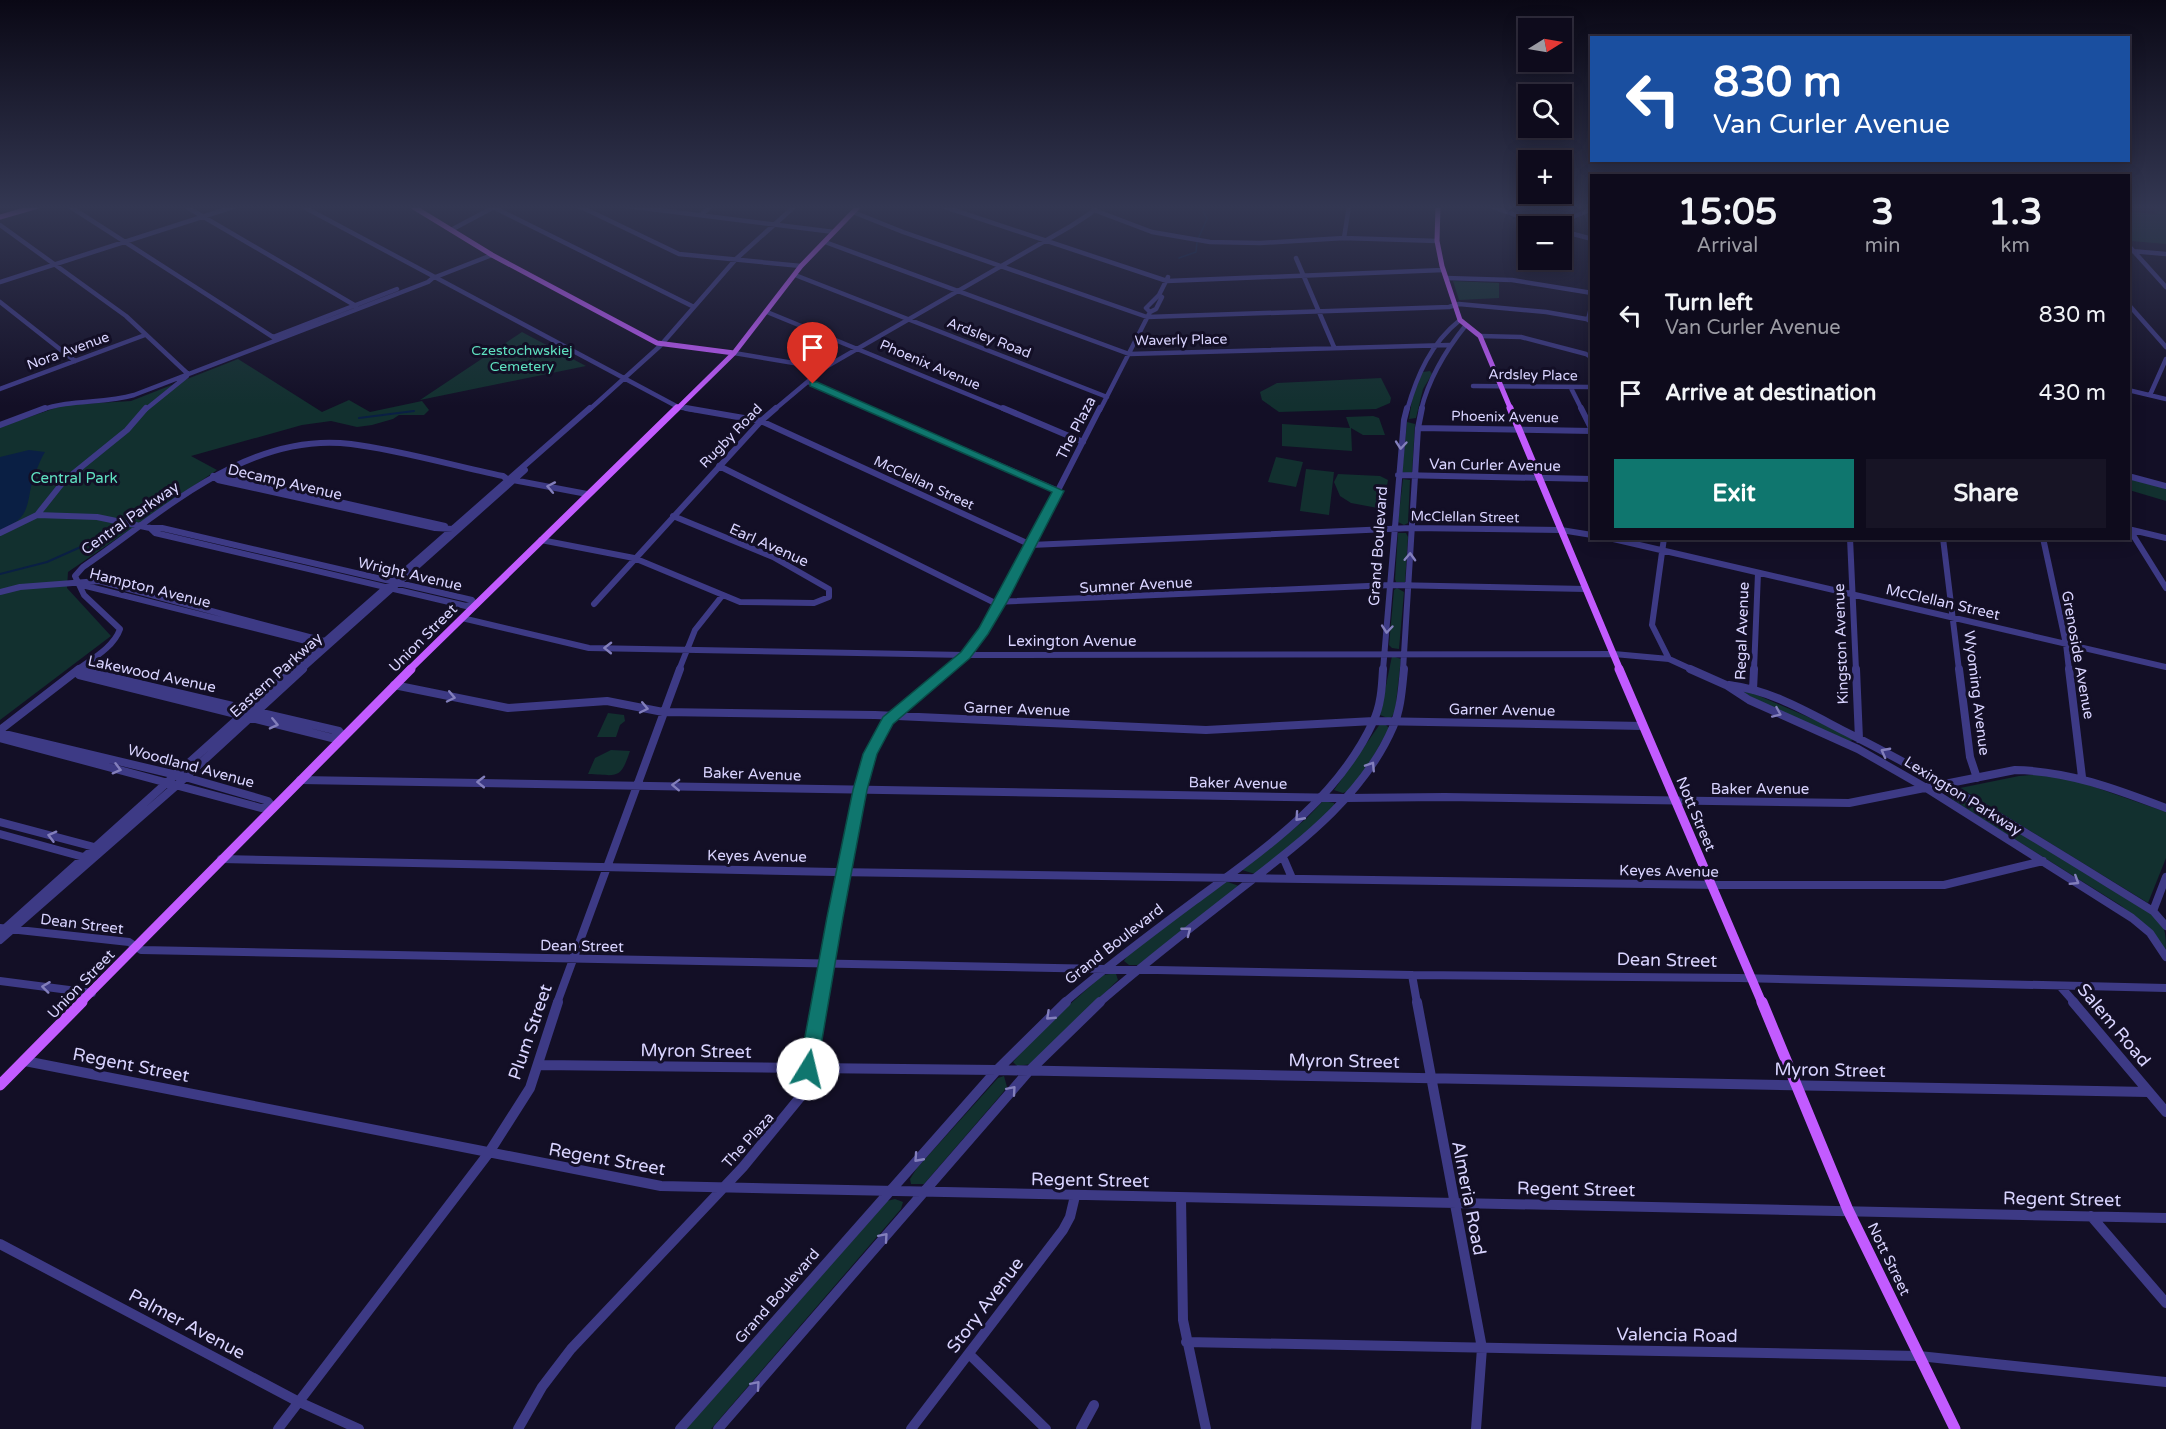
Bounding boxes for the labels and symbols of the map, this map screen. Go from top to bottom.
north arrow [1518,18,1572,72]
street label: Ardsley Road [945,314,1033,362]
pin [787,322,838,384]
street label: Nora Avenue [24,328,112,374]
street label: Waverly Place [1135,331,1228,349]
street label: Phoenix Avenue [877,336,983,394]
park label: Czestochwskiej Cemetery [471,342,573,375]
street label: Ardsley Place [1488,366,1578,384]
street label: The Plaza [1052,393,1100,463]
street label: Rugby Road [696,400,766,472]
street label: Phoenix Avenue [1451,408,1559,426]
one-way arrow [1395,440,1408,449]
street label: McClellan Street [871,452,977,514]
street label: Van Curler Avenue [1429,455,1561,475]
street label: Decamp Avenue [226,460,344,504]
park label: Central Park [30,469,118,487]
street label: Central Parkway [78,478,182,558]
one-way arrow [546,481,556,494]
street label: Grand Boulevard [1365,486,1391,606]
street label: McClellan Street [1410,508,1520,526]
street label: Earl Avenue [727,519,811,571]
street label: Wright Avenue [356,553,464,595]
one-way arrow [1403,553,1416,562]
street label: Hampton Avenue [87,564,213,612]
street label: Sumner Avenue [1079,573,1193,597]
street label: McClellan Street [1884,580,2002,624]
street label: Regal Avenue [1731,582,1753,680]
street label: Kingston Avenue [1830,583,1852,705]
street label: Grenoside Avenue [2058,589,2098,721]
street label: Union Street [385,600,461,676]
one-way arrow [1381,624,1394,633]
street label: Eastern Parkway [226,629,326,721]
street label: Wyoming Avenue [1960,629,1994,757]
street label: Lexington Avenue [1008,632,1136,650]
one-way arrow [603,642,612,654]
street label: Lakewood Avenue [86,652,218,696]
one-way arrow [446,690,456,703]
street label: Garner Avenue [963,698,1071,720]
street label: Garner Avenue [1449,700,1555,720]
one-way arrow [638,701,648,714]
one-way arrow [1771,705,1782,717]
one-way arrow [269,716,279,729]
street label: Woodland Avenue [126,740,256,792]
one-way arrow [1881,748,1891,759]
street label: Lexington Parkway [1901,752,2025,840]
one-way arrow [112,762,122,775]
one-way arrow [1364,762,1376,772]
street label: Baker Avenue [702,763,802,785]
street label: Baker Avenue [1189,773,1287,793]
street label: Nott Street [1672,774,1720,854]
one-way arrow [476,776,485,788]
one-way arrow [671,779,680,792]
street label: Baker Avenue [1711,780,1809,798]
one-way arrow [1295,810,1306,821]
one-way arrow [47,831,57,843]
street label: Keyes Avenue [707,846,807,866]
street label: Keyes Avenue [1619,861,1719,881]
one-way arrow [2069,873,2079,885]
street label: Grand Boulevard [1061,900,1167,988]
street label: Dean Street [39,910,125,938]
one-way arrow [1181,928,1192,939]
street label: Dean Street [540,936,624,956]
street label: Union Street [44,946,119,1022]
street label: Dean Street [1617,948,1718,972]
street label: Salem Road [2073,979,2155,1071]
one-way arrow [41,981,50,994]
street label: Plum Street [503,981,557,1083]
one-way arrow [1047,1008,1058,1019]
position arrow [776,1037,840,1101]
street label: Myron Street [640,1039,752,1063]
street label: Regent Street [71,1043,191,1087]
street label: Myron Street [1288,1049,1400,1073]
street label: Myron Street [1774,1058,1886,1082]
one-way arrow [1005,1086,1016,1097]
street label: The Plaza [718,1108,778,1172]
street label: Regent Street [547,1138,667,1180]
street label: Almeria Road [1447,1139,1491,1257]
one-way arrow [914,1151,925,1162]
street label: Regent Street [1031,1168,1149,1192]
street label: Regent Street [1517,1177,1635,1201]
street label: Regent Street [2003,1187,2121,1211]
street label: Nott Street [1864,1219,1915,1299]
one-way arrow [877,1233,888,1244]
street label: Grand Boulevard [731,1245,823,1347]
street label: Story Avenue [942,1253,1028,1357]
street label: Palmer Avenue [125,1284,249,1364]
street label: Valencia Road [1616,1323,1738,1347]
one-way arrow [749,1381,760,1392]

